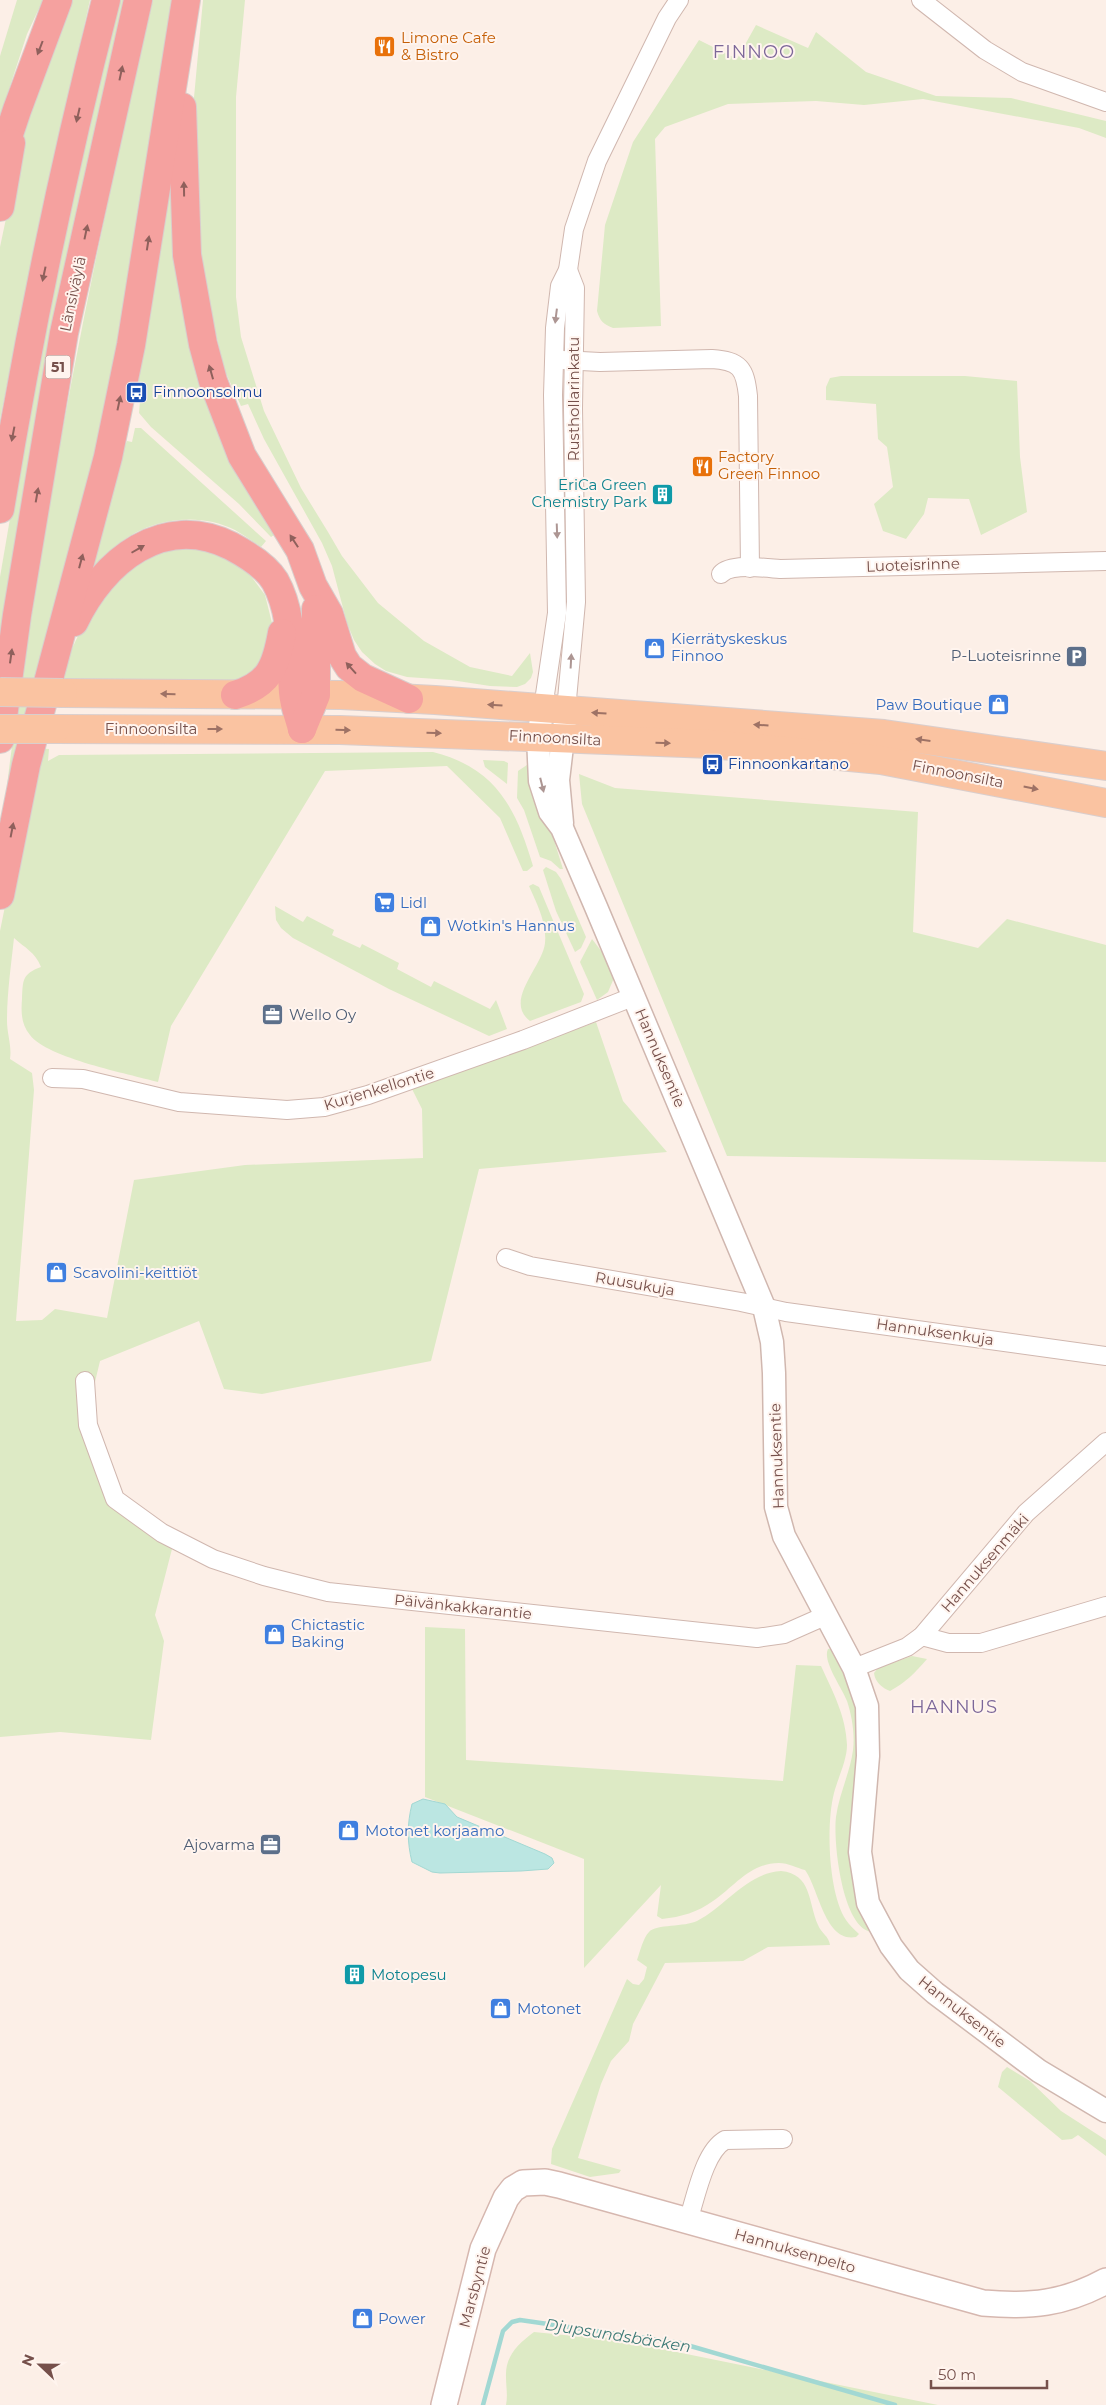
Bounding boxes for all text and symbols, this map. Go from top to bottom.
place label: Limone Cafe & Bistro [401,28,496,64]
restaurant icon: Limone Cafe & Bistro [373,35,397,59]
one-way arrow [36,41,44,56]
district label: FINNOO [713,41,795,63]
one-way arrow [117,66,125,81]
one-way arrow [74,108,82,123]
one-way arrow [180,181,188,197]
one-way arrow [82,225,90,240]
one-way arrow [144,235,152,251]
street label: Länsiväylä [55,254,90,333]
one-way arrow [40,267,48,282]
one-way arrow [552,309,560,325]
street label: Rusthollarinkatu [564,337,583,461]
road number: 51 [46,356,70,378]
one-way arrow [206,365,214,380]
bus stop icon: Finnoonsolmu [125,380,149,404]
place label: Finnoonsolmu [153,382,263,401]
one-way arrow [115,396,123,411]
one-way arrow [8,426,16,442]
place label: Factory Green Finnoo [718,447,820,483]
restaurant icon: Factory Green Finnoo [690,454,714,478]
place label: EriCa Green Chemistry Park [532,475,647,511]
building icon: EriCa Green Chemistry Park [651,482,675,506]
one-way arrow [33,487,41,503]
one-way arrow [553,523,561,539]
one-way arrow [289,534,299,548]
one-way arrow [131,544,144,553]
street label: Luoteisrinne [866,553,960,576]
one-way arrow [77,554,85,569]
place label: Kierrätyskeskus Finnoo [671,629,787,665]
shop icon: Kierrätyskeskus Finnoo [643,636,667,660]
parking icon: P-Luoteisrinne [1065,644,1089,668]
place label: P-Luoteisrinne [951,646,1061,665]
one-way arrow [7,647,15,663]
one-way arrow [567,653,575,669]
one-way arrow [345,663,357,675]
one-way arrow [160,690,176,698]
shop icon: Paw Boutique [986,693,1010,717]
place label: Paw Boutique [875,695,982,714]
one-way arrow [487,700,503,708]
one-way arrow [591,708,607,716]
street label: Finnoonsilta [105,719,197,738]
one-way arrow [753,721,769,729]
one-way arrow [208,725,224,733]
one-way arrow [336,726,352,734]
street label: Finnoonsilta [508,726,602,749]
one-way arrow [426,730,442,738]
one-way arrow [914,735,930,743]
one-way arrow [656,739,672,747]
bus stop icon: Finnoonkartano [700,752,724,776]
place label: Finnoonkartano [728,754,849,773]
street label: Finnoonsilta [911,755,1005,792]
one-way arrow [538,777,546,793]
one-way arrow [1024,785,1040,793]
one-way arrow [9,821,17,837]
supermarket icon: Lidl [372,891,396,915]
place label: Lidl [400,893,427,912]
shop icon: Wotkin's Hannus [419,914,443,938]
place label: Wotkin's Hannus [447,916,575,935]
office icon: Wello Oy [261,1003,285,1027]
place label: Wello Oy [289,1005,357,1024]
street label: Hannuksentie [631,1005,690,1110]
street label: Kurjenkellontie [321,1063,436,1114]
shop icon: Scavolini-keittiöt [45,1261,69,1285]
place label: Scavolini-keittiöt [73,1263,198,1282]
street label: Ruusukuja [594,1267,676,1300]
street label: Hannuksenkuja [875,1314,995,1349]
street label: Hannuksentie [765,1403,788,1509]
street label: Hannuksenmäki [937,1509,1033,1616]
street label: Päivänkakkarantie [393,1590,533,1623]
place label: Chictastic Baking [291,1615,365,1651]
shop icon: Chictastic Baking [263,1622,287,1646]
district label: HANNUS [910,1696,998,1718]
shop icon: Motonet korjaamo [337,1819,361,1843]
place label: Motonet korjaamo [365,1821,504,1840]
office icon: Ajovarma [259,1833,283,1857]
place label: Ajovarma [184,1835,255,1854]
building icon: Motopesu [343,1963,367,1987]
place label: Motopesu [371,1965,447,1984]
street label: Hannuksentie [915,1972,1010,2052]
shop icon: Motonet [489,1997,513,2021]
place label: Motonet [517,1999,581,2018]
street label: Hannuksenpelto [732,2224,858,2277]
street label: Marsbyntie [454,2244,495,2330]
shop icon: Power [350,2307,374,2331]
place label: Power [378,2309,426,2328]
water label: Djupsundsbäcken [544,2315,692,2356]
north arrow [15,2340,65,2390]
text: N [17,2352,38,2369]
scale bar [931,2358,1047,2390]
text: 50 m [938,2365,976,2384]

